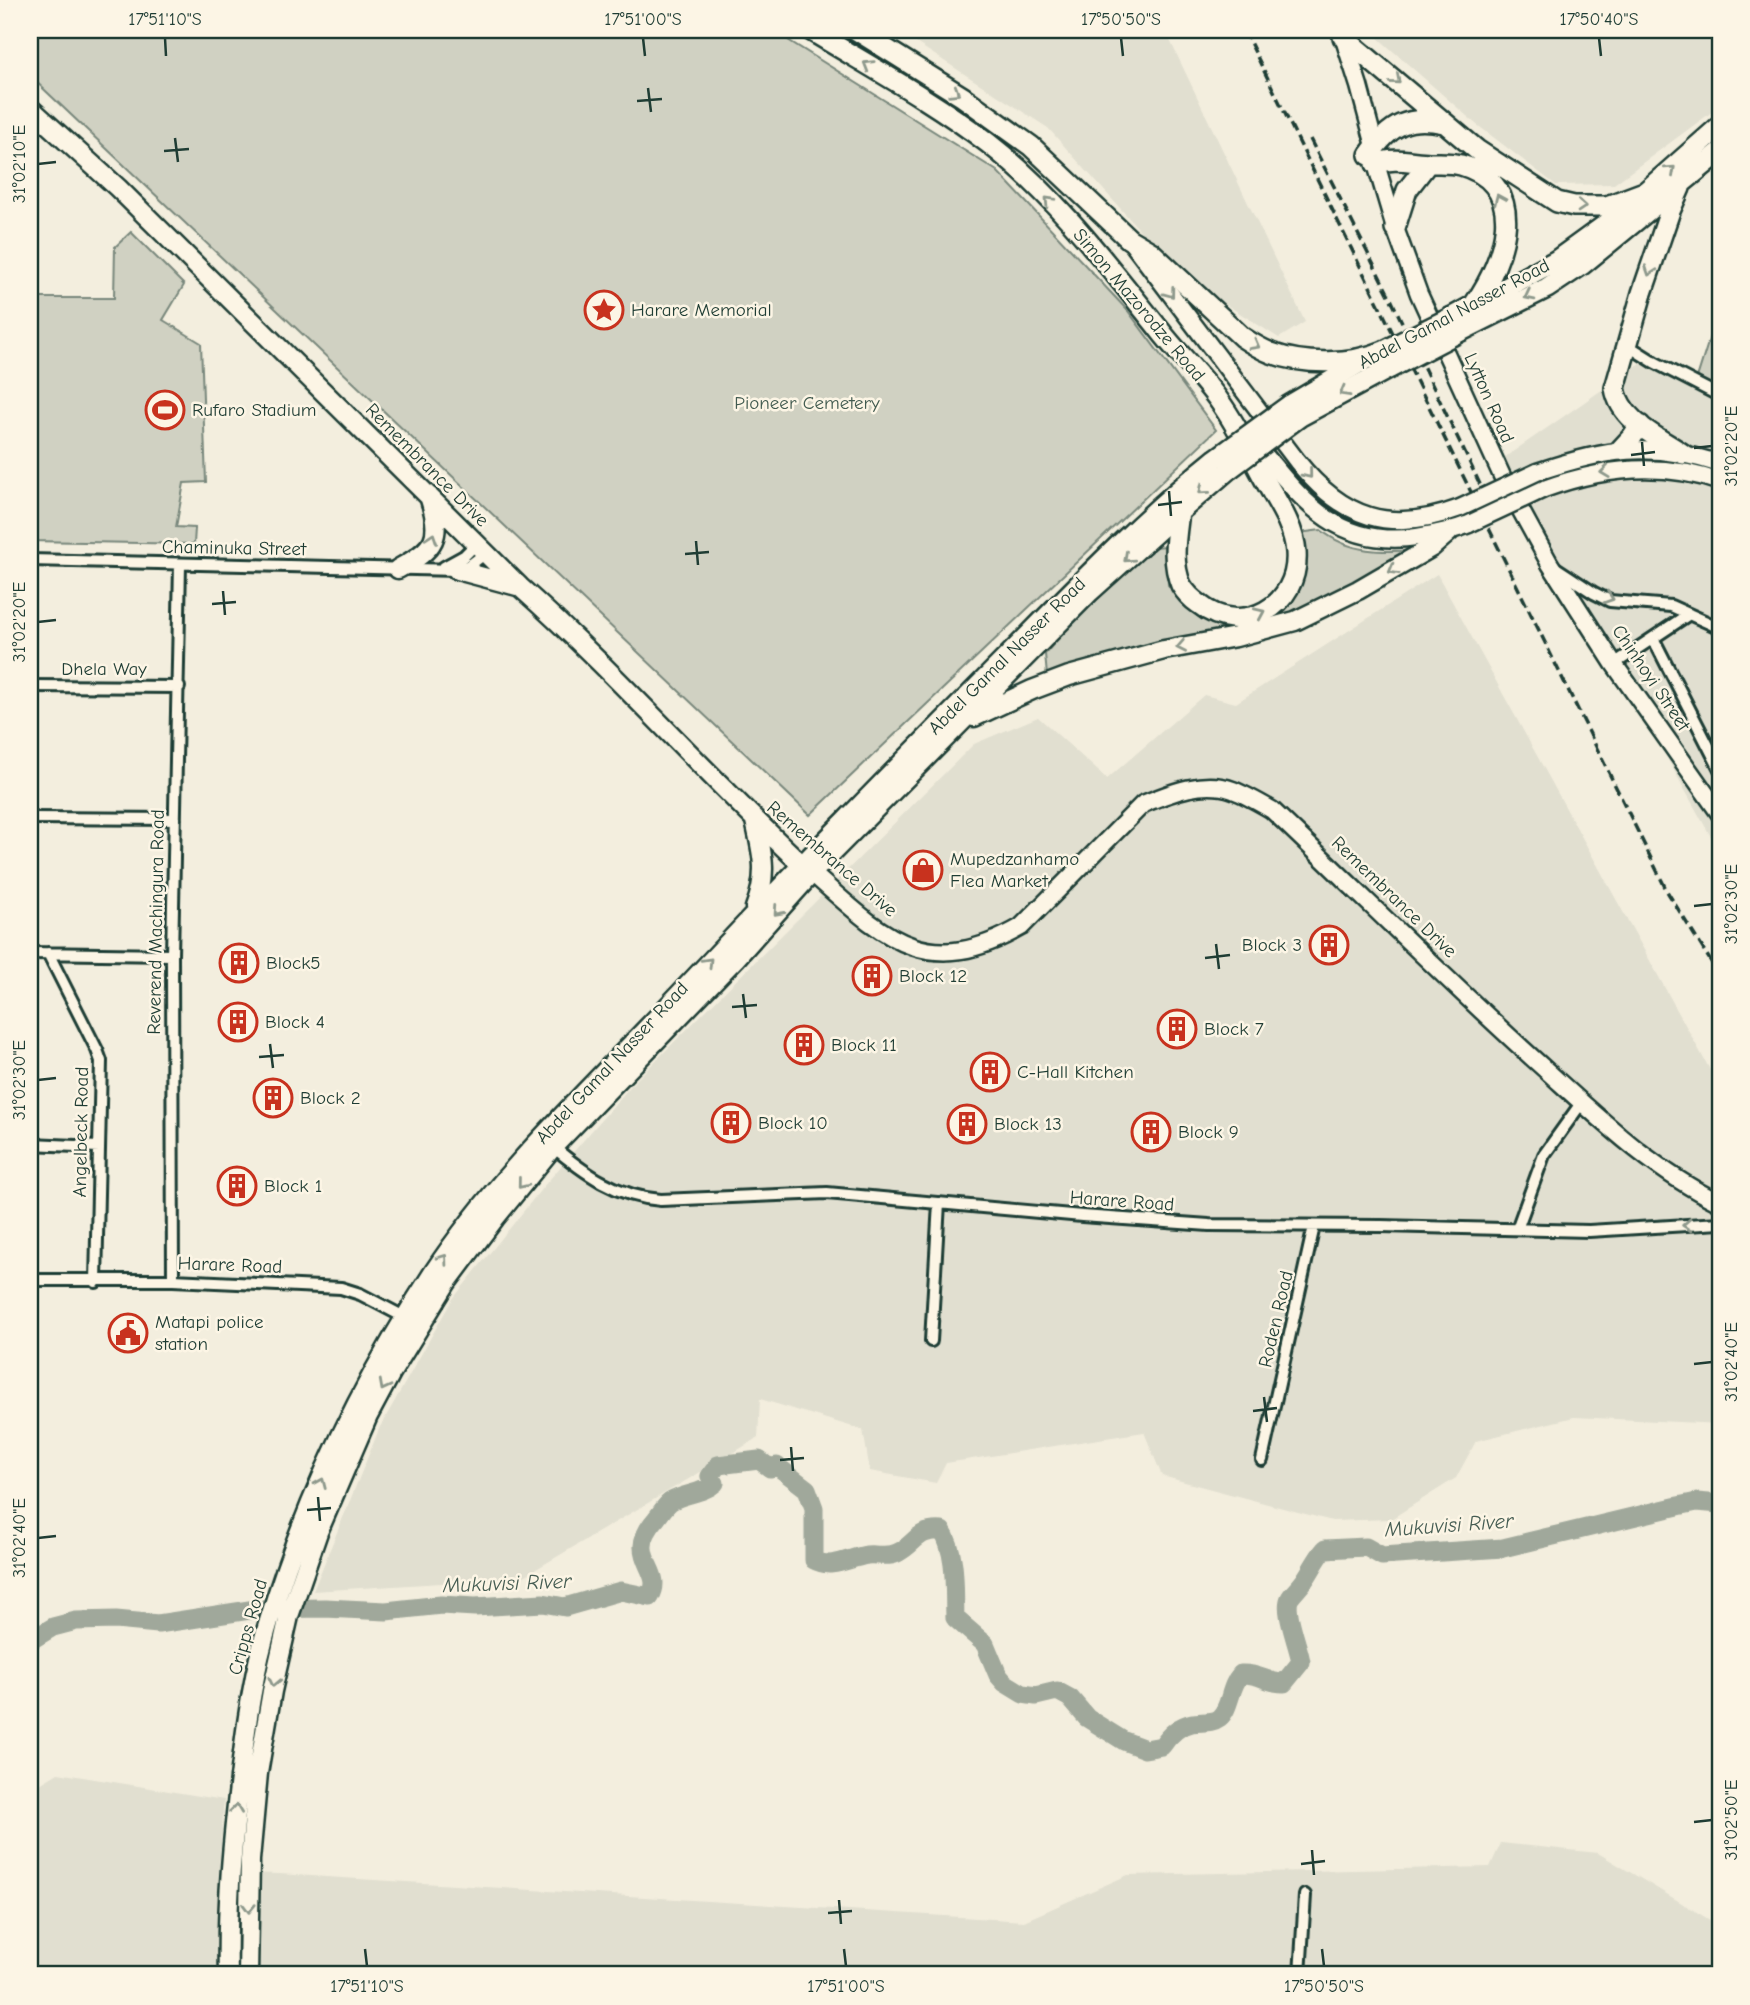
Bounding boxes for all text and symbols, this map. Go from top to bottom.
text: 17°51'10"S [128,9,202,30]
text: 17°51'00"S [604,9,682,30]
text: 17°50'50"S [1081,9,1161,30]
text: 17°50'40"S [1560,9,1639,30]
one-way arrow [862,60,875,73]
one-way arrow [1388,72,1401,84]
one-way arrow [947,84,960,97]
text: 31°02'10"E [9,125,30,203]
one-way arrow [1662,166,1675,178]
one-way arrow [1494,194,1508,206]
one-way arrow [1045,196,1057,209]
one-way arrow [1577,198,1588,213]
street label: Simon Mazorodze Road [1069,224,1209,386]
street label: Abdel Gamal Nasser Road [1355,254,1553,374]
one-way arrow [1644,264,1658,276]
one-way arrow [1162,285,1174,298]
one-way arrow [1524,288,1536,302]
place icon: Harare Memorial [583,289,625,331]
place label: Harare Memorial [631,299,772,321]
one-way arrow [1248,337,1261,350]
street label: Lytton Road [1459,350,1519,446]
one-way arrow [1339,384,1351,397]
sports icon: Rufaro Stadium [144,389,186,431]
park label: Pioneer Cemetery [734,392,880,414]
place label: Rufaro Stadium [192,399,316,421]
street label: Remembrance Drive [361,399,493,531]
text: 31°02'20"E [1721,405,1742,486]
one-way arrow [1599,464,1611,479]
one-way arrow [1300,465,1312,478]
one-way arrow [1199,482,1212,494]
one-way arrow [424,533,438,545]
street label: Chaminuka Street [162,536,307,560]
one-way arrow [1123,550,1136,562]
one-way arrow [1387,562,1400,575]
street label: Abdel Gamal Nasser Road [924,573,1090,739]
text: 31°02'20"E [9,581,30,662]
one-way arrow [1602,590,1614,605]
one-way arrow [1253,607,1265,621]
street label: Chinhoyi Street [1607,621,1695,736]
one-way arrow [1175,639,1187,654]
street label: Dhela Way [61,658,147,680]
street label: Remembrance Drive [762,797,902,921]
street label: Reverend Machingura Road [143,809,169,1035]
street label: Remembrance Drive [1327,832,1461,962]
place label: Mupedzanhamo Flea Market [950,848,1079,892]
shop icon: Mupedzanhamo Flea Market [902,849,944,891]
text: 31°02'30"E [1721,864,1742,944]
one-way arrow [774,903,786,916]
building icon: Block 3 [1308,924,1350,966]
place label: Block 3 [1242,934,1302,956]
building icon: Block5 [218,942,260,984]
place label: Block5 [266,952,321,974]
building icon: Block 12 [851,955,893,997]
one-way arrow [700,958,713,971]
place label: Block 12 [899,965,967,987]
street label: Abdel Gamal Nasser Road [531,978,693,1148]
building icon: Block 4 [217,1001,259,1043]
building icon: Block 7 [1156,1008,1198,1050]
place label: Block 4 [265,1011,325,1033]
place label: Block 7 [1204,1018,1264,1040]
building icon: Block 11 [783,1024,825,1066]
place label: Block 11 [831,1034,897,1056]
text: 31°02'30"E [9,1040,30,1120]
building icon: C-Hall Kitchen [969,1051,1011,1093]
place label: C-Hall Kitchen [1017,1061,1134,1083]
street label: Angelbeck Road [69,1066,93,1198]
building icon: Block 2 [252,1077,294,1119]
place label: Block 2 [300,1087,361,1109]
building icon: Block 10 [710,1102,752,1144]
building icon: Block 13 [946,1103,988,1145]
building icon: Block 9 [1130,1111,1172,1153]
place label: Block 10 [758,1112,828,1134]
place label: Block 13 [994,1113,1062,1135]
place label: Block 9 [1178,1121,1239,1143]
building icon: Block 1 [216,1165,258,1207]
place label: Block 1 [264,1175,322,1197]
one-way arrow [518,1177,531,1189]
street label: Harare Road [1069,1186,1175,1216]
one-way arrow [1682,1217,1693,1232]
street label: Harare Road [177,1252,283,1278]
one-way arrow [435,1255,447,1267]
street label: Roden Road [1254,1268,1298,1370]
place label: Matapi police station [155,1311,263,1355]
public building icon: Matapi police station [107,1312,149,1354]
text: 31°02'40"E [1721,1322,1742,1402]
one-way arrow [379,1378,392,1391]
one-way arrow [312,1477,326,1489]
text: 31°02'40"E [9,1498,30,1578]
water label: Mukuvisi River [1383,1508,1516,1542]
water label: Mukuvisi River [441,1569,573,1597]
street label: Cripps Road [224,1576,272,1678]
one-way arrow [267,1676,282,1688]
text: 31°02'50"E [1721,1779,1742,1861]
one-way arrow [229,1804,244,1815]
one-way arrow [241,1903,257,1914]
text: 17°51'10"S [330,1976,404,1997]
text: 17°51'00"S [807,1976,885,1997]
text: 17°50'50"S [1284,1976,1364,1997]

